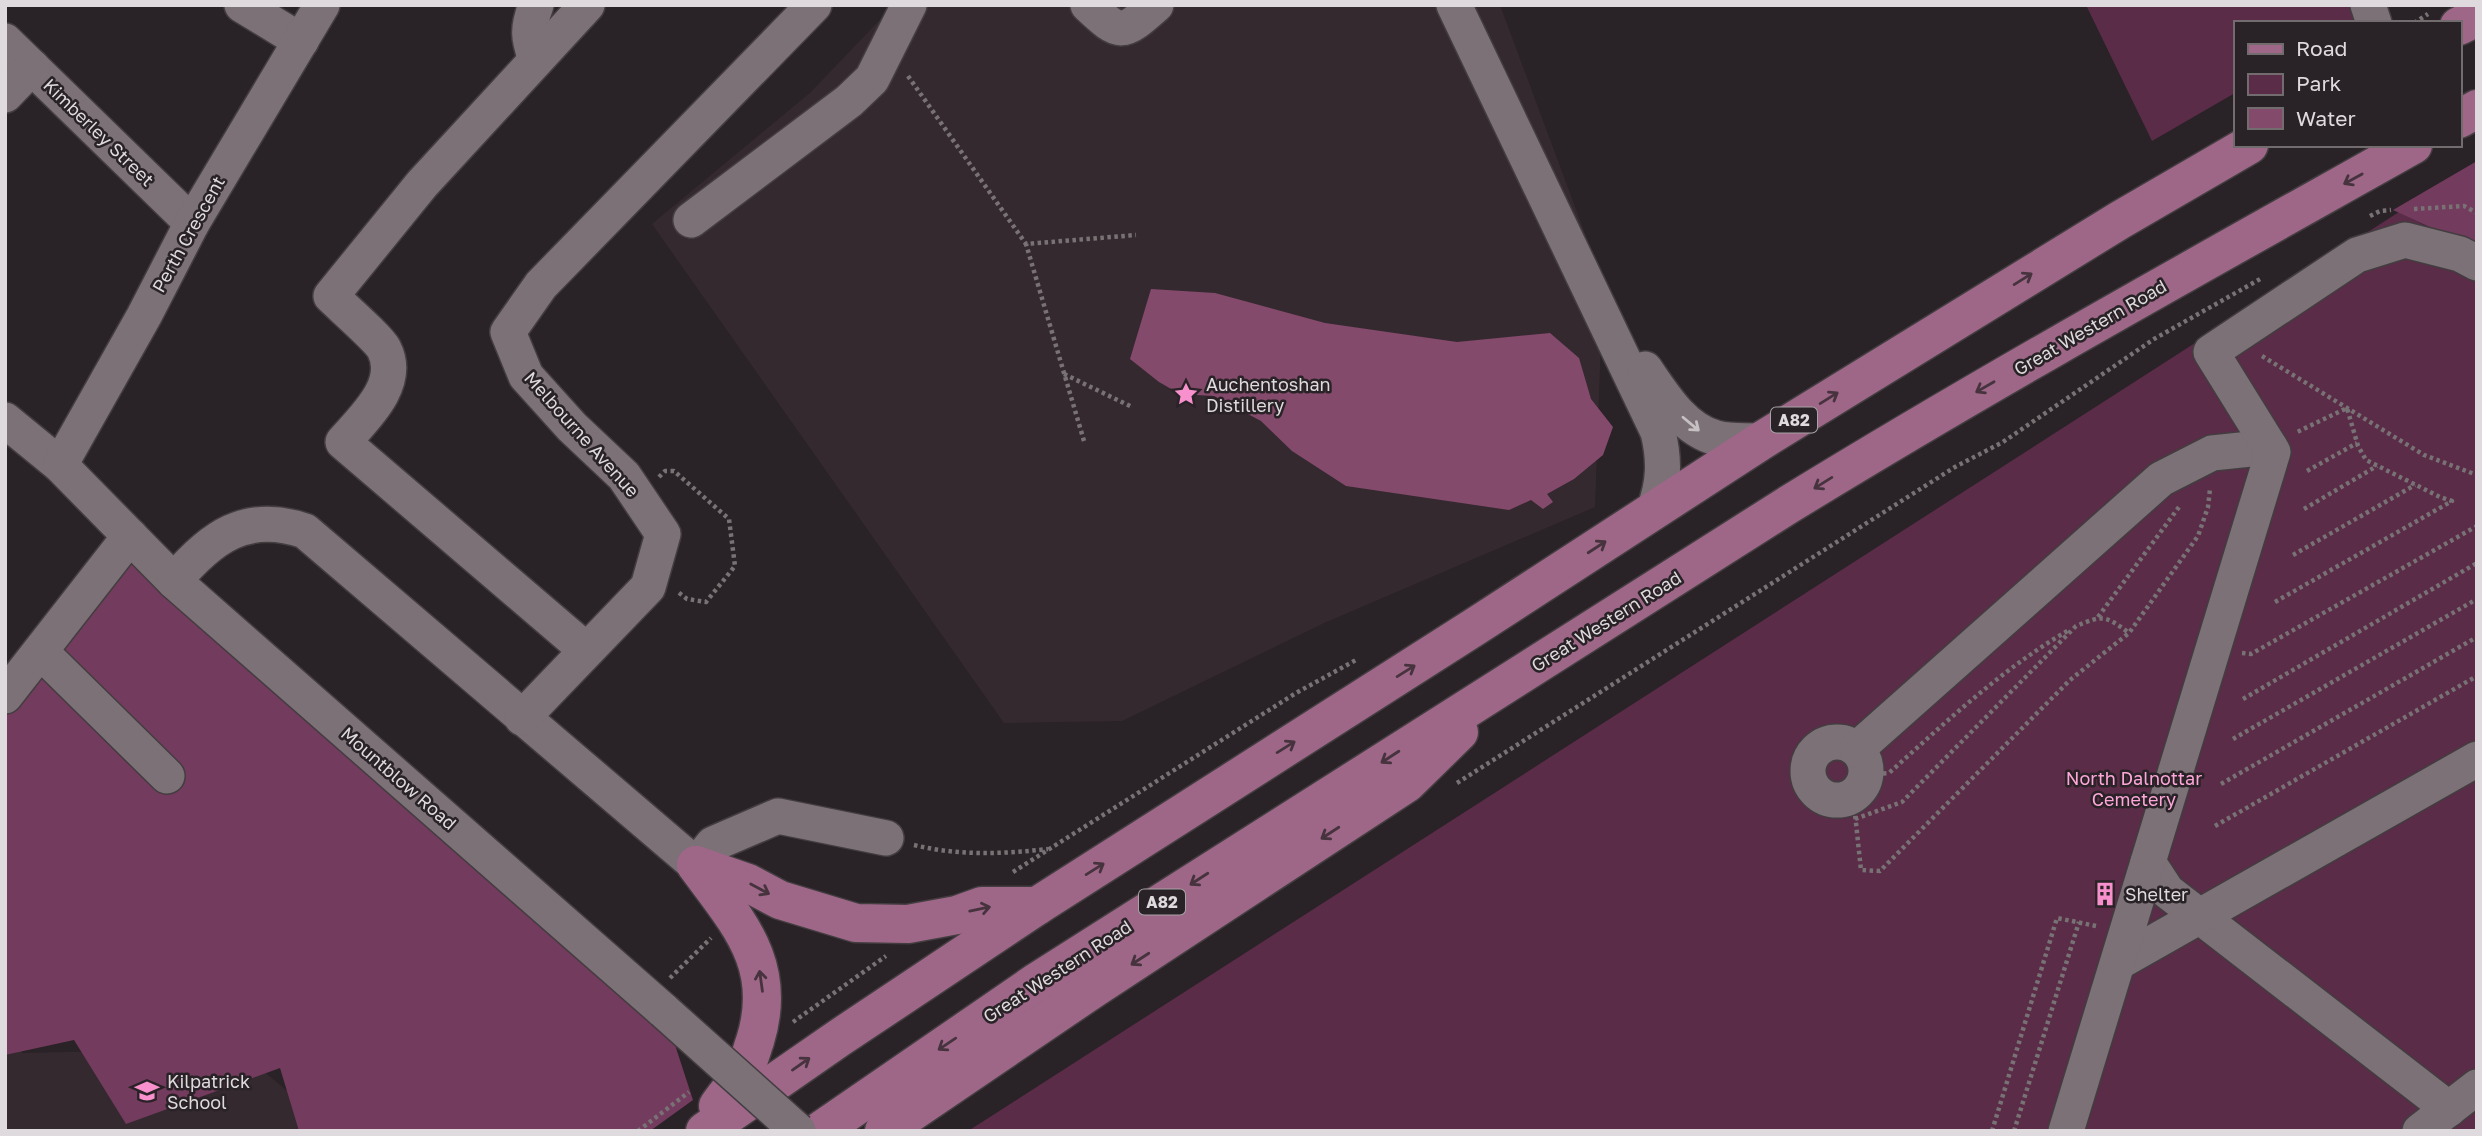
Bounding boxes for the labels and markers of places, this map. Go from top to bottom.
place label: Auchentoshan Distillery [1206,373,1331,416]
place icon: Auchentoshan Distillery [1172,380,1200,408]
building icon: Shelter [2091,880,2119,908]
place label: Shelter [2125,883,2188,905]
place label: Kilpatrick School [167,1070,250,1113]
school or university icon: Kilpatrick School [133,1077,161,1105]

